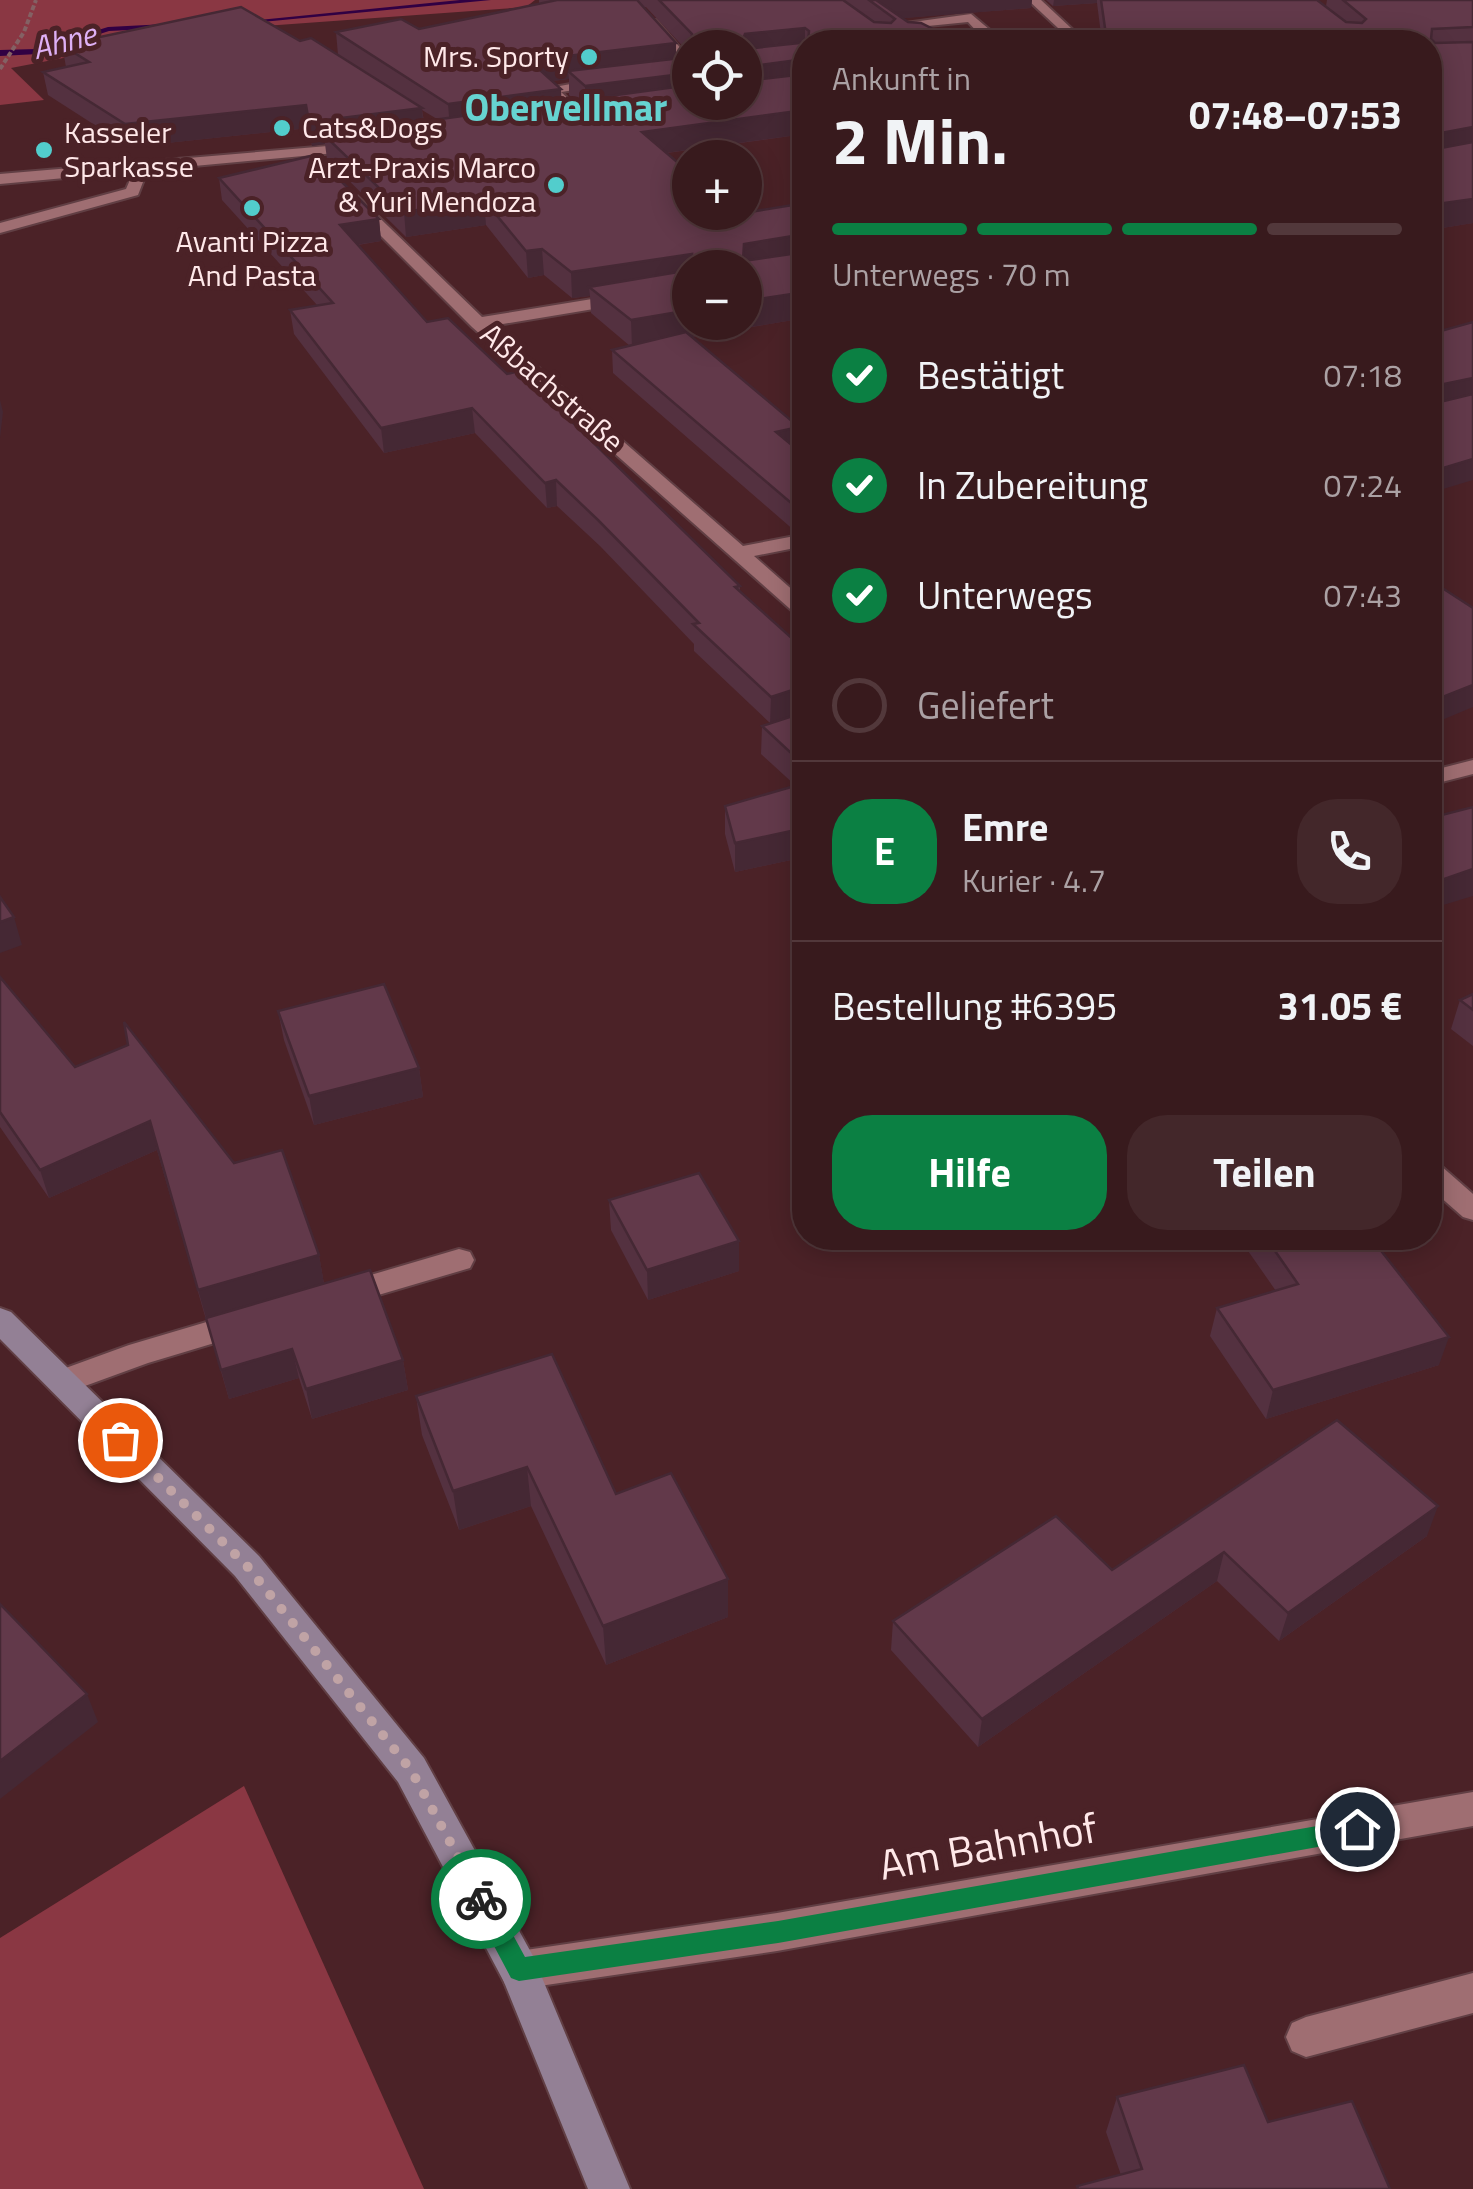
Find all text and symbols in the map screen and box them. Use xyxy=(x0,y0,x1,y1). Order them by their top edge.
water label: Ahne xyxy=(27,8,103,71)
map controls xyxy=(672,30,762,340)
button: locate xyxy=(672,30,762,120)
place label: Mrs. Sporty xyxy=(423,33,569,79)
marker: Mrs. Sporty xyxy=(578,46,600,68)
text: Ankunft in xyxy=(832,54,971,102)
district label: Obervellmar xyxy=(465,78,667,136)
text: 07:48–07:53 xyxy=(1189,86,1402,144)
text: 2 Min. xyxy=(832,90,1008,189)
place label: Cats&Dogs xyxy=(302,104,443,150)
place label: Kasseler Sparkasse xyxy=(64,109,194,189)
marker: Cats&Dogs xyxy=(271,117,293,139)
marker: Kasseler Sparkasse xyxy=(33,139,55,161)
button: + xyxy=(672,140,762,230)
place label: Arzt-Praxis Marco & Yuri Mendoza xyxy=(308,144,536,224)
marker: Arzt-Praxis Marco & Yuri Mendoza xyxy=(545,174,567,196)
marker: Avanti Pizza And Pasta xyxy=(241,197,263,219)
place label: Avanti Pizza And Pasta xyxy=(176,218,328,298)
button: − xyxy=(672,250,762,340)
text: Unterwegs · 70 m xyxy=(832,250,1071,298)
street label: Aßbachstraße xyxy=(471,312,635,463)
text: Bestätigt xyxy=(917,346,1064,404)
icon: check xyxy=(832,348,887,403)
text: 07:18 xyxy=(1323,351,1402,399)
text: In Zubereitung xyxy=(917,456,1148,514)
icon: check xyxy=(832,458,887,513)
text: 07:24 xyxy=(1323,461,1402,509)
text: Unterwegs xyxy=(917,566,1093,624)
icon: check xyxy=(832,568,887,623)
text: 07:43 xyxy=(1323,571,1402,619)
text: Geliefert xyxy=(917,676,1054,734)
text: Emre xyxy=(962,798,1048,856)
button: phone xyxy=(1297,799,1402,904)
text: E xyxy=(874,822,895,880)
text: Kurier · 4.7 xyxy=(962,856,1106,904)
text: Bestellung #6395 xyxy=(832,977,1117,1035)
text: 31.05 € xyxy=(1278,977,1402,1035)
button: Hilfe xyxy=(832,1115,1107,1230)
button: Teilen xyxy=(1127,1115,1402,1230)
pin xyxy=(78,1398,163,1483)
icon: bag xyxy=(93,1413,148,1468)
pin xyxy=(1315,1787,1400,1872)
street label: Am Bahnhof xyxy=(874,1794,1102,1896)
icon: home xyxy=(1330,1802,1385,1857)
courier xyxy=(431,1849,531,1949)
icon: bike xyxy=(454,1872,509,1927)

